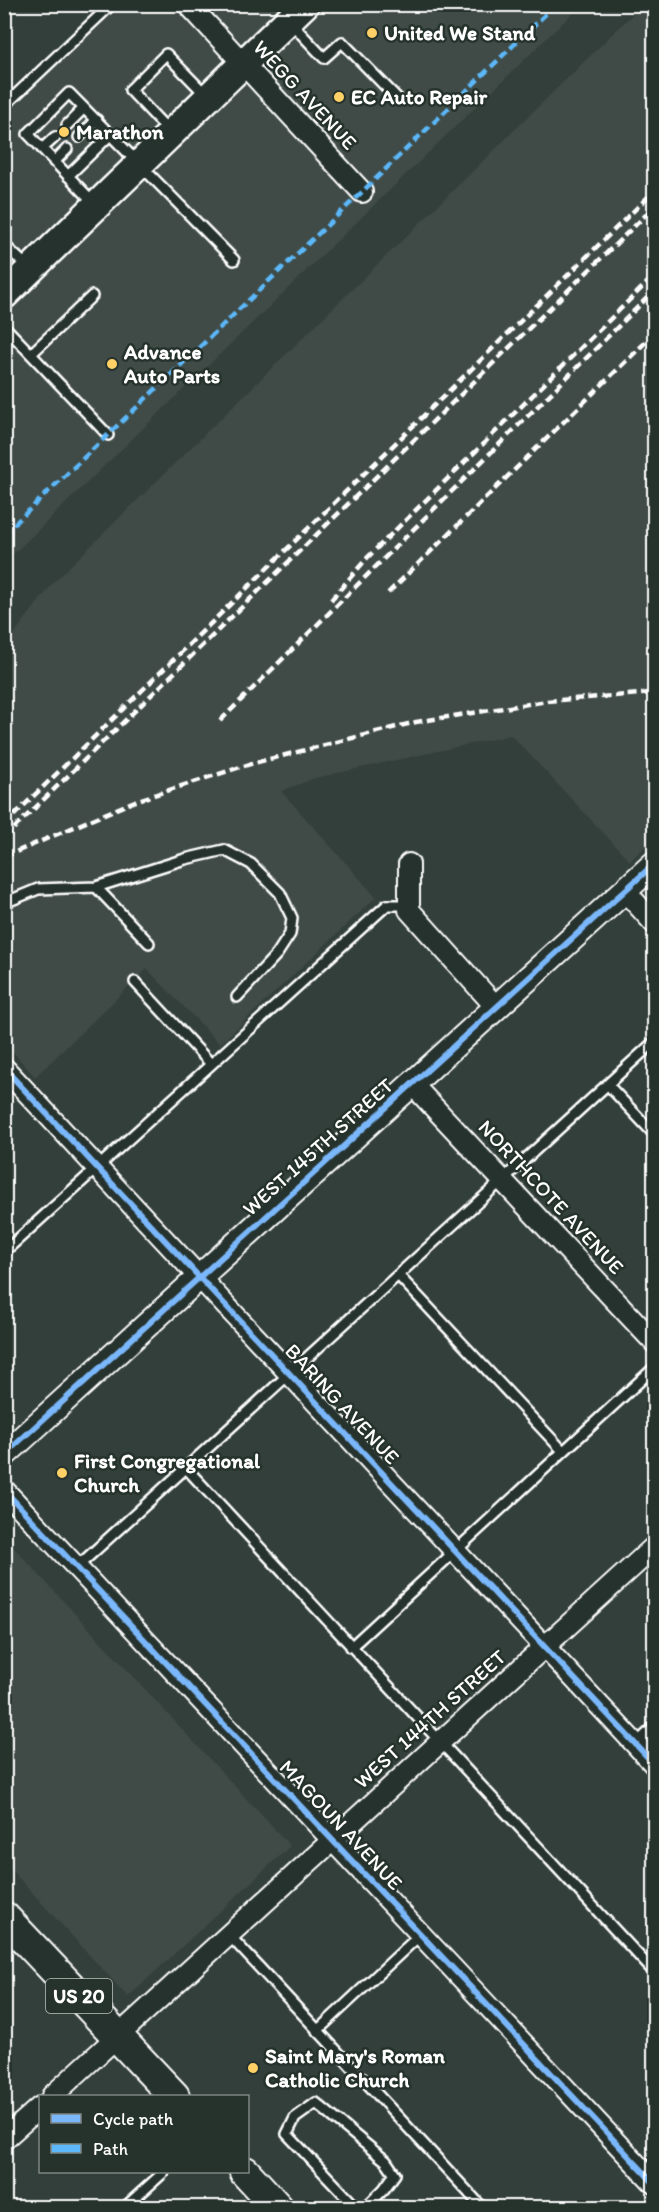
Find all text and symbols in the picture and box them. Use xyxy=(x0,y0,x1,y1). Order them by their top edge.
place label: United We Stand xyxy=(384,20,536,45)
marker: United We Stand xyxy=(365,26,379,40)
street label: WEGG AVENUE xyxy=(248,35,363,155)
place label: EC Auto Repair xyxy=(351,84,488,110)
marker: EC Auto Repair xyxy=(332,90,346,104)
place label: Marathon xyxy=(76,119,164,144)
marker: Marathon xyxy=(57,125,71,139)
place label: Advance Auto Parts xyxy=(123,339,220,388)
marker: Advance Auto Parts xyxy=(105,357,119,371)
street label: WEST 145TH STREET xyxy=(237,1072,398,1221)
street label: NORTHCOTE AVENUE xyxy=(473,1114,629,1279)
street label: BARING AVENUE xyxy=(280,1338,405,1469)
place label: First Congregational Church xyxy=(74,1448,261,1497)
marker: First Congregational Church xyxy=(55,1466,69,1480)
street label: WEST 144TH STREET xyxy=(349,1644,511,1793)
street label: MAGOUN AVENUE xyxy=(275,1754,408,1895)
road number: US 20 xyxy=(46,1979,112,2013)
place label: Saint Mary's Roman Catholic Church xyxy=(265,2043,445,2092)
marker: Saint Mary's Roman Catholic Church xyxy=(246,2061,260,2075)
legend xyxy=(39,2095,249,2173)
text: Cycle path xyxy=(93,2108,174,2130)
text: Path xyxy=(93,2138,128,2160)

